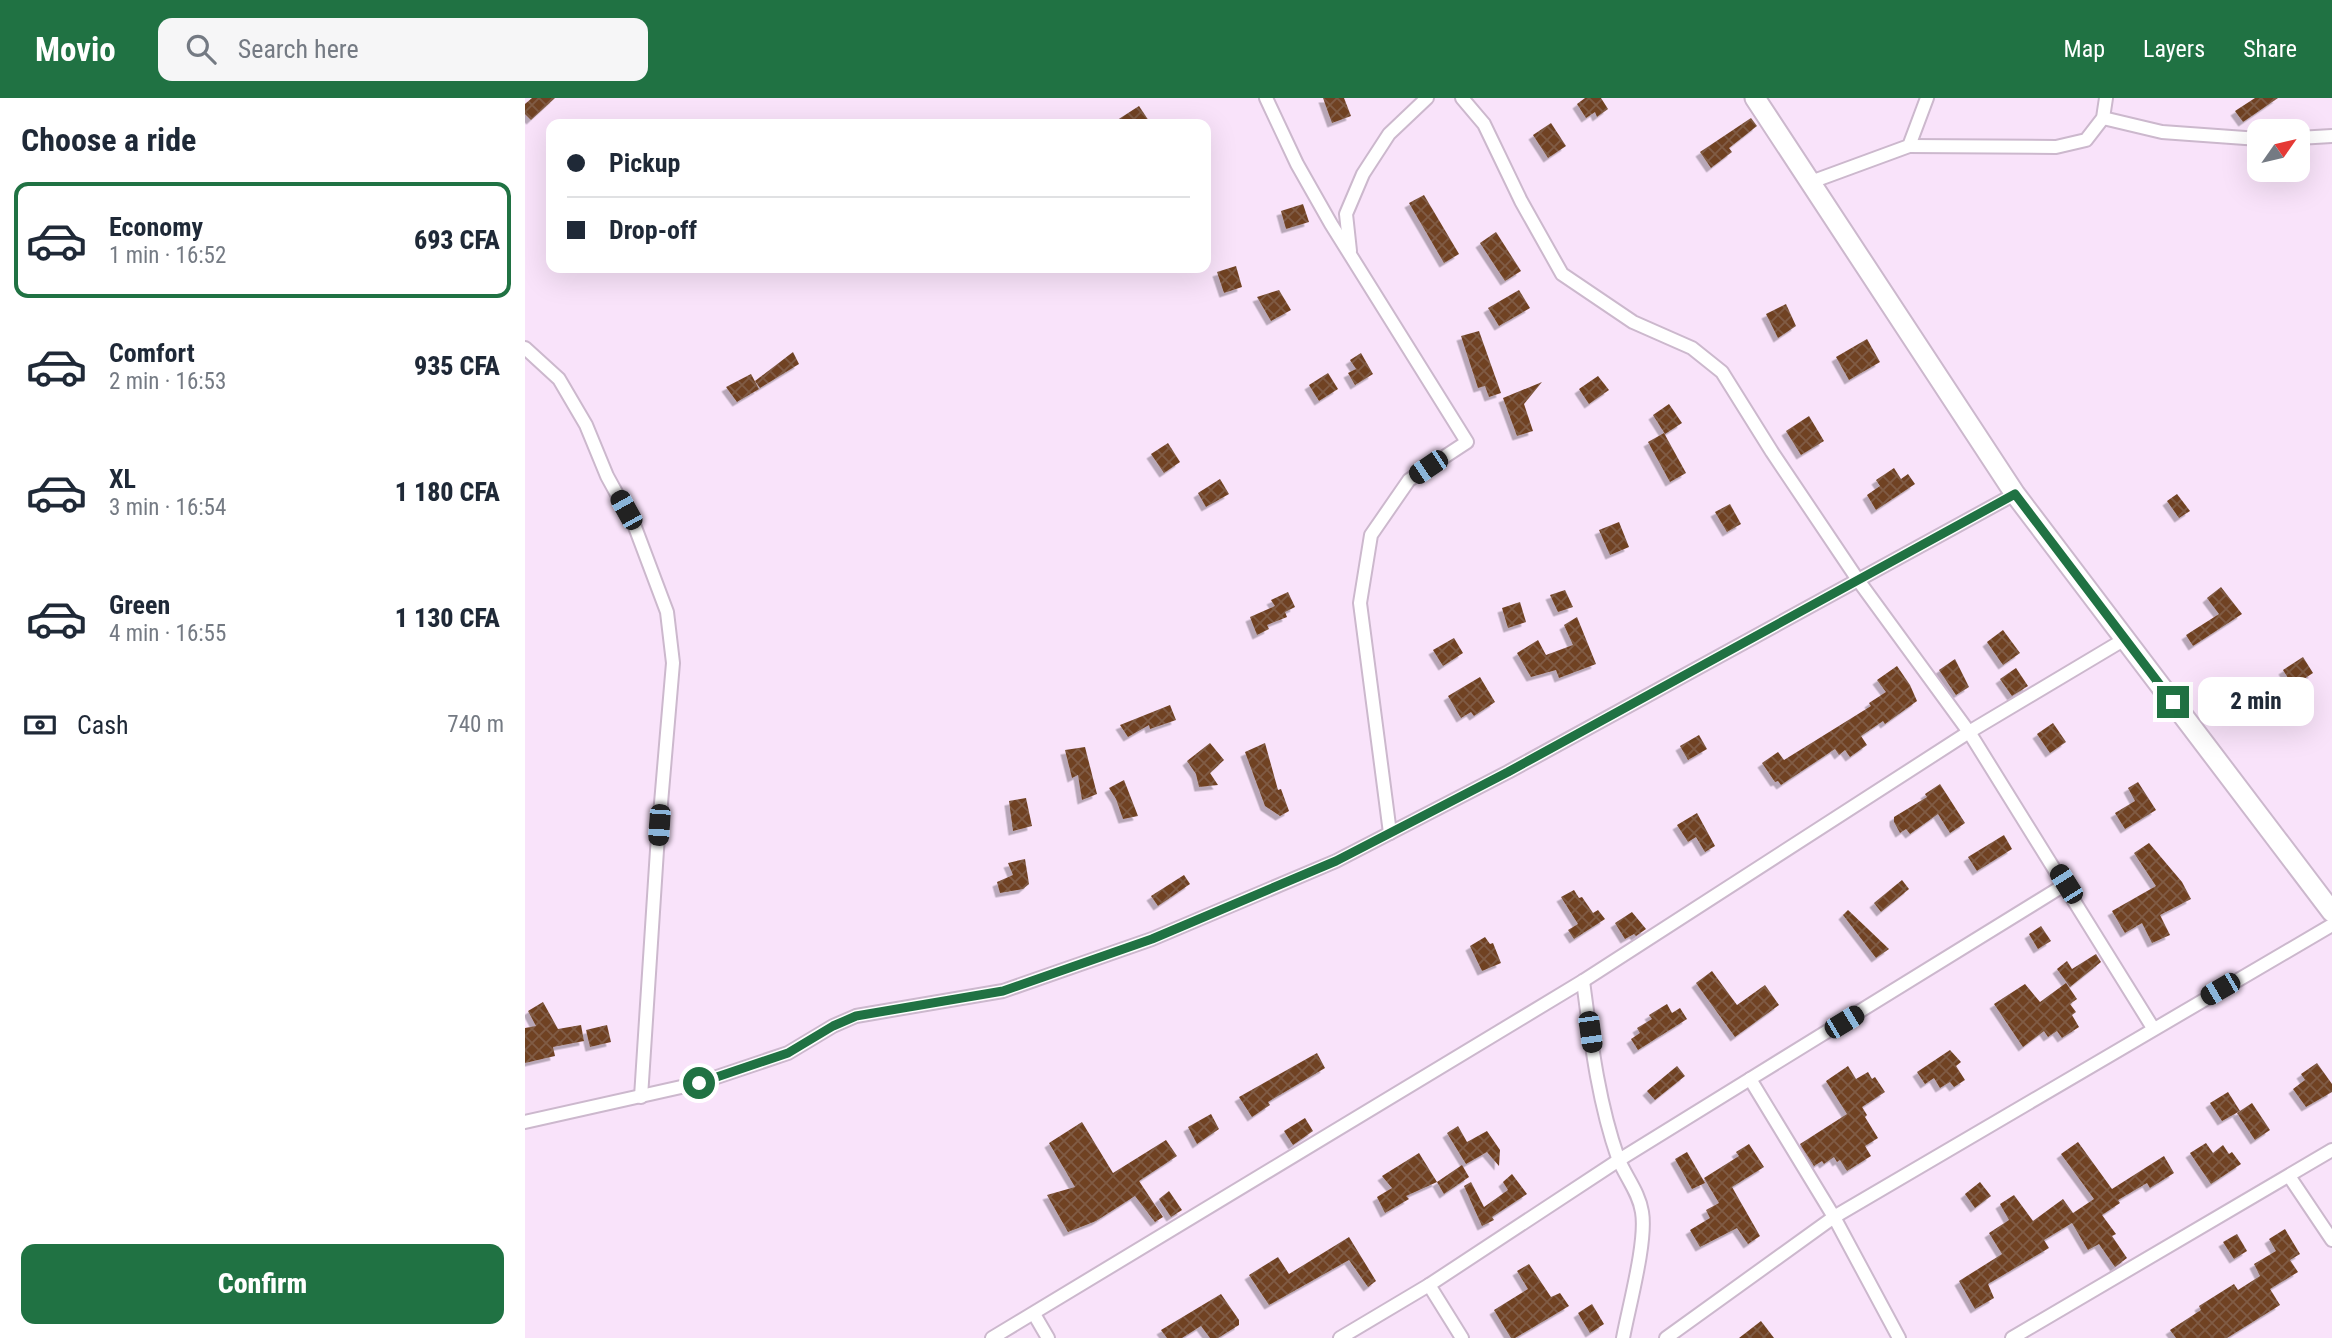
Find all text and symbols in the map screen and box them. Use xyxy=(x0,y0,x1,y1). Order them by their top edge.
search box xyxy=(158,18,648,81)
text: Movio xyxy=(35,30,116,69)
icon: search xyxy=(182,30,220,68)
text: Search here xyxy=(238,34,359,64)
text: Map xyxy=(2064,35,2105,63)
text: Layers xyxy=(2143,35,2205,63)
text: Share xyxy=(2243,35,2297,63)
north arrow xyxy=(2247,119,2310,182)
map controls xyxy=(2247,119,2310,182)
text: Choose a ride xyxy=(21,121,196,159)
text: Pickup xyxy=(609,148,680,178)
icon: car xyxy=(25,209,88,272)
text: Economy xyxy=(109,212,203,242)
text: Drop-off xyxy=(609,215,697,245)
text: 693 CFA xyxy=(414,225,500,255)
text: 1 min · 16:52 xyxy=(109,242,226,269)
icon: car xyxy=(25,335,88,398)
text: Comfort xyxy=(109,338,195,368)
text: 935 CFA xyxy=(414,351,500,381)
text: 2 min · 16:53 xyxy=(109,368,226,395)
car xyxy=(1405,447,1452,487)
icon: car xyxy=(25,461,88,524)
text: XL xyxy=(109,464,136,494)
text: 1 180 CFA xyxy=(395,477,500,507)
car xyxy=(607,487,646,533)
text: 3 min · 16:54 xyxy=(109,494,226,521)
icon: car xyxy=(25,587,88,650)
text: Green xyxy=(109,590,170,620)
text: 1 130 CFA xyxy=(395,603,500,633)
text: 4 min · 16:55 xyxy=(109,620,226,647)
callout: 2 min xyxy=(2197,678,2313,726)
route end xyxy=(2157,686,2189,718)
text: 2 min xyxy=(2230,688,2282,715)
icon: cash xyxy=(21,706,59,744)
text: Cash xyxy=(77,710,129,740)
text: 740 m xyxy=(447,711,504,738)
car xyxy=(648,803,671,847)
car xyxy=(2046,861,2087,907)
car xyxy=(2197,969,2244,1009)
car xyxy=(1821,1002,1868,1042)
car xyxy=(1577,1010,1604,1054)
route start xyxy=(683,1067,715,1099)
button: Confirm xyxy=(21,1244,504,1324)

